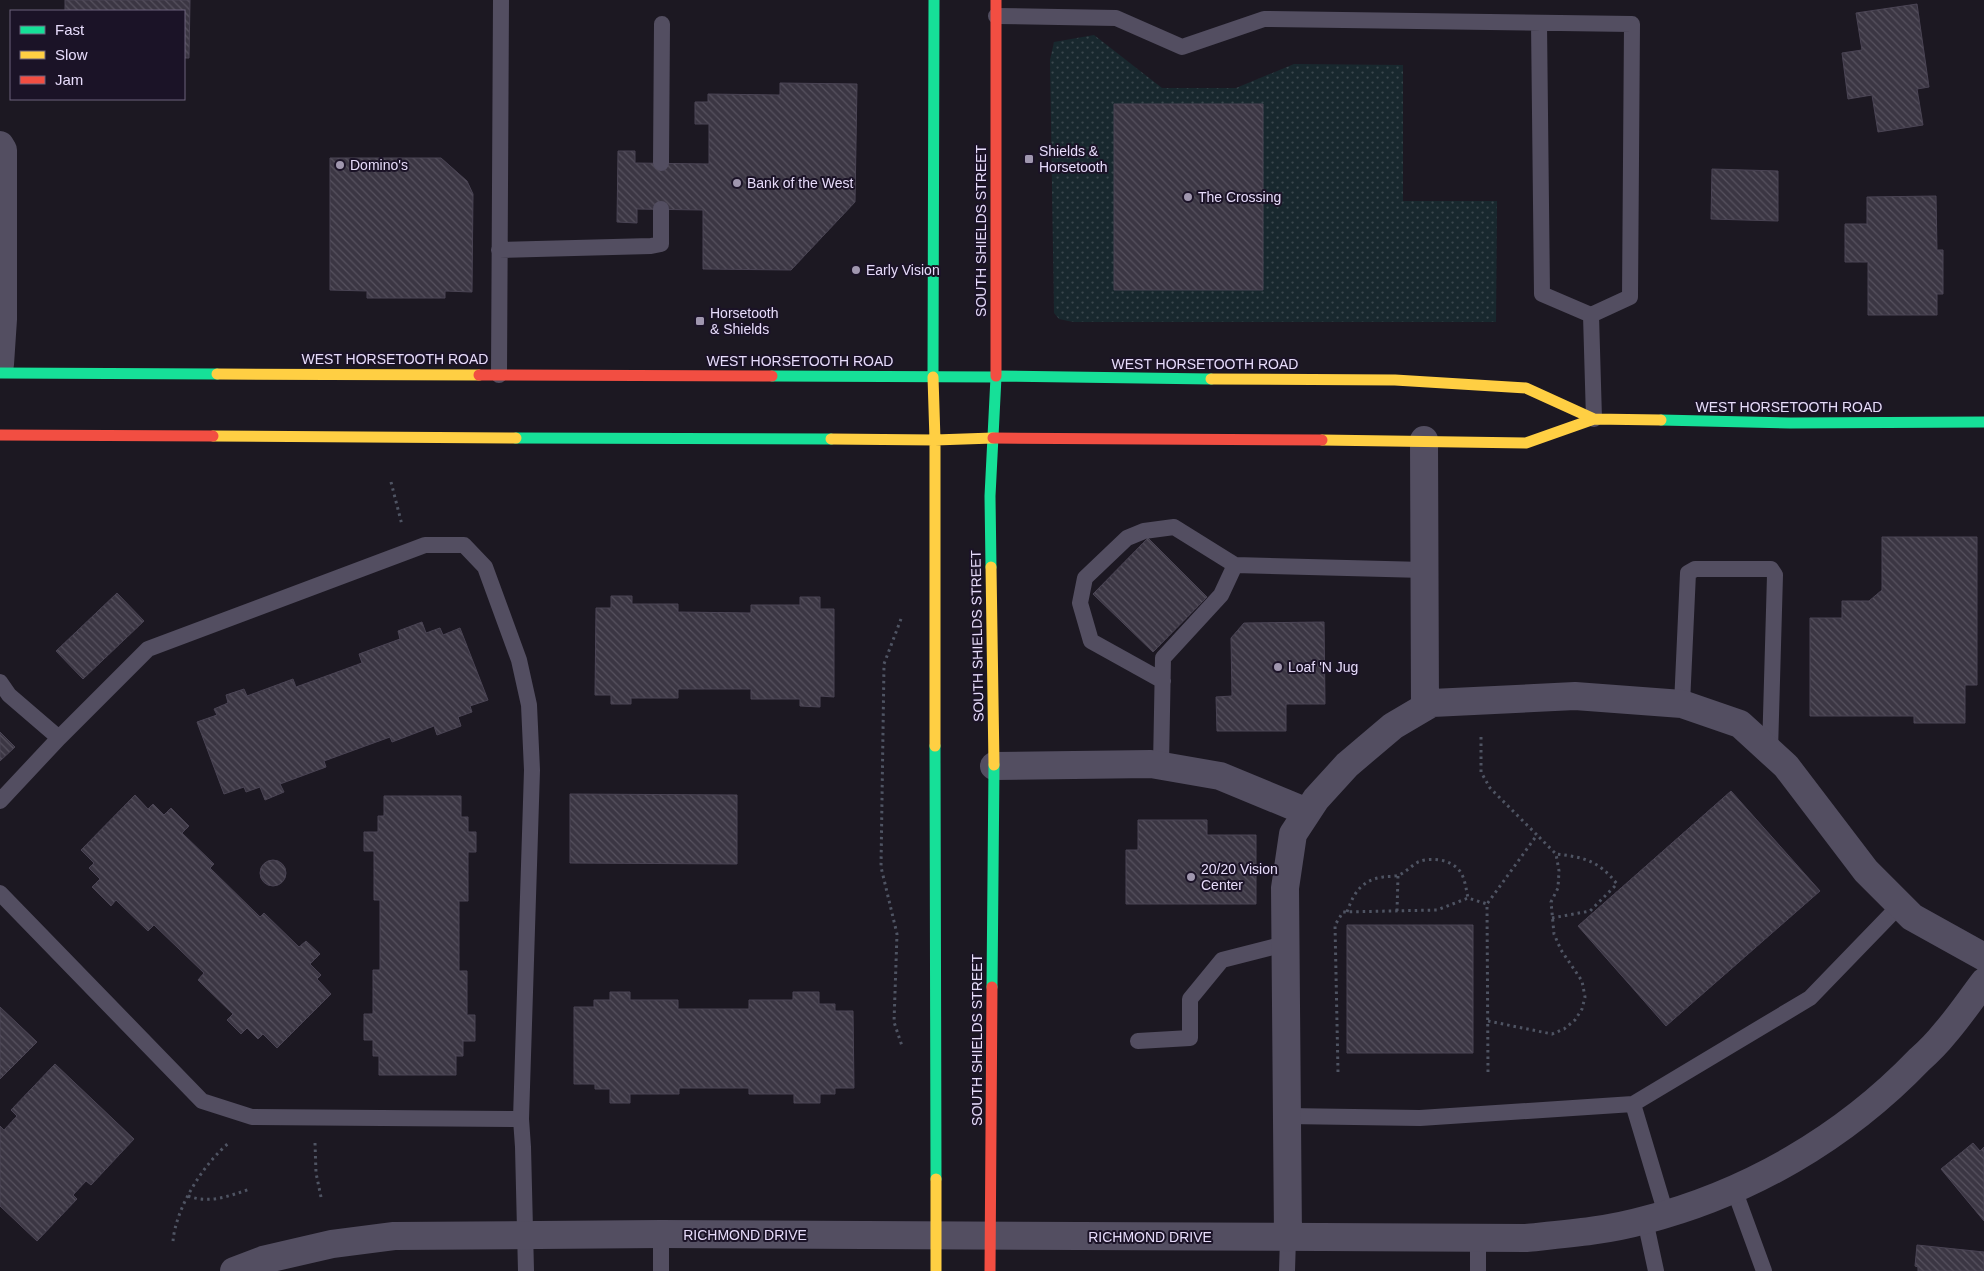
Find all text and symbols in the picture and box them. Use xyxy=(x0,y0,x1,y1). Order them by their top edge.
legend xyxy=(10,10,185,100)
text: Fast xyxy=(55,21,85,38)
text: Slow xyxy=(55,46,88,63)
text: Jam xyxy=(55,71,83,88)
place label: Shields & Horsetooth xyxy=(1039,143,1107,175)
street label: SOUTH SHIELDS STREET xyxy=(973,145,989,317)
marker: Shields & Horsetooth xyxy=(1023,153,1035,165)
place label: Domino's xyxy=(350,157,408,173)
marker: Domino's xyxy=(334,159,346,171)
place label: Bank of the West xyxy=(747,175,853,191)
marker: Bank of the West xyxy=(731,177,743,189)
place label: The Crossing xyxy=(1198,189,1281,205)
marker: The Crossing xyxy=(1182,191,1194,203)
place label: Early Vision xyxy=(866,262,940,278)
marker: Early Vision xyxy=(850,264,862,276)
place label: Horsetooth & Shields xyxy=(710,305,778,337)
marker: Horsetooth & Shields xyxy=(694,315,706,327)
street label: WEST HORSETOOTH ROAD xyxy=(302,351,488,367)
street label: WEST HORSETOOTH ROAD xyxy=(707,353,893,369)
street label: WEST HORSETOOTH ROAD xyxy=(1112,356,1298,372)
street label: WEST HORSETOOTH ROAD xyxy=(1696,399,1882,415)
street label: SOUTH SHIELDS STREET xyxy=(967,549,986,722)
place label: Loaf 'N Jug xyxy=(1288,659,1358,675)
marker: Loaf 'N Jug xyxy=(1272,661,1284,673)
place label: 20/20 Vision Center xyxy=(1201,861,1278,893)
marker: 20/20 Vision Center xyxy=(1185,871,1197,883)
street label: SOUTH SHIELDS STREET xyxy=(969,954,985,1126)
street label: RICHMOND DRIVE xyxy=(683,1227,807,1243)
street label: RICHMOND DRIVE xyxy=(1088,1229,1212,1245)

